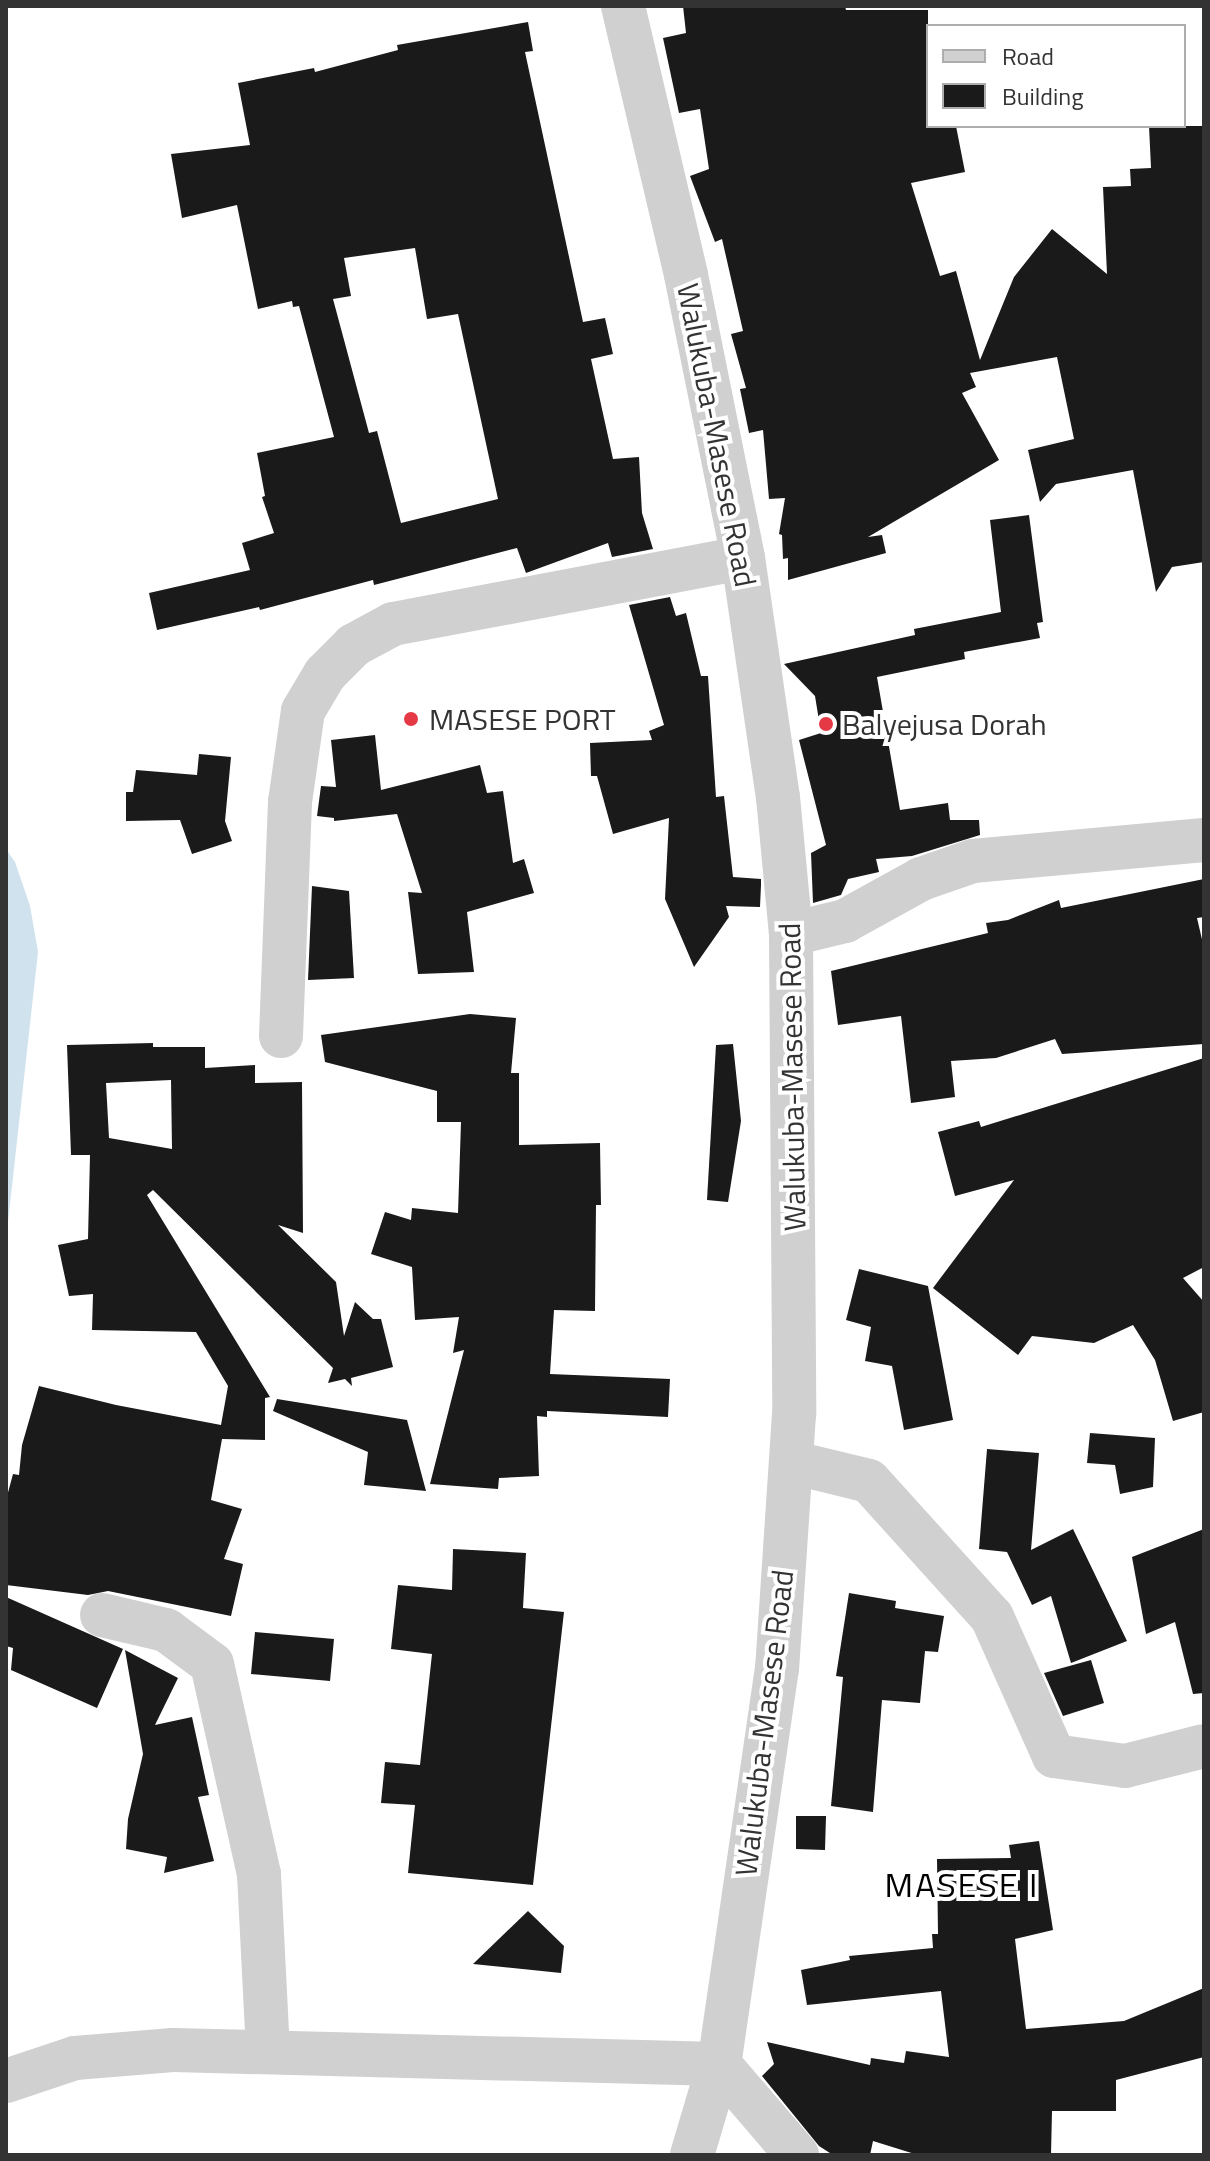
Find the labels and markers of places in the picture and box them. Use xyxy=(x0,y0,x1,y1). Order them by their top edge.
place label: MASESE PORT xyxy=(429,701,616,737)
place label: Balyejusa Dorah xyxy=(842,706,1047,742)
marker: MASESE PORT xyxy=(400,708,422,730)
marker: Balyejusa Dorah xyxy=(817,715,835,733)

